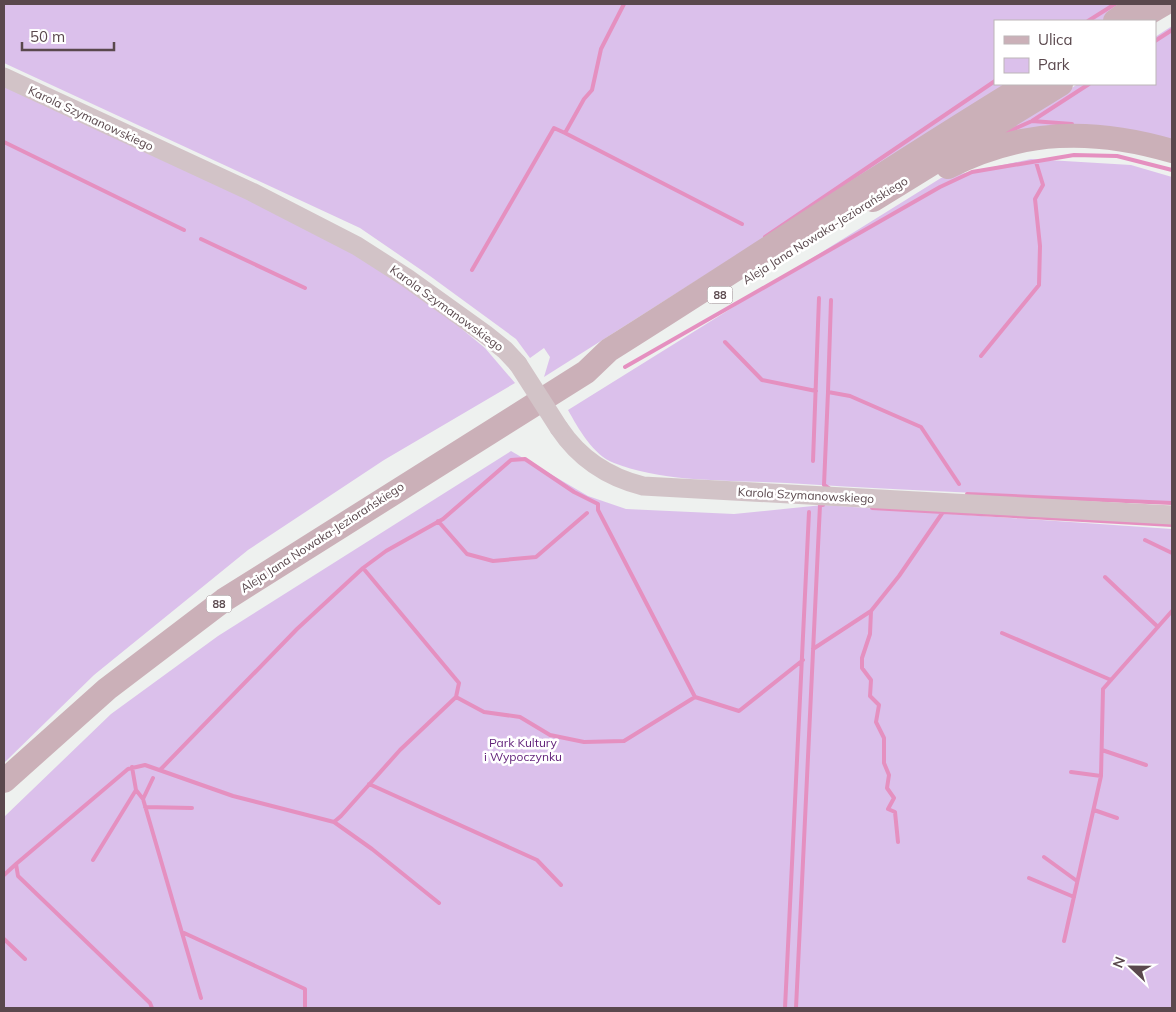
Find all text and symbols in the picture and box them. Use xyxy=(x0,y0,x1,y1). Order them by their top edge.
scale bar xyxy=(22,20,115,52)
legend xyxy=(994,20,1156,85)
text: 50 m xyxy=(30,27,65,46)
text: Ulica xyxy=(1038,30,1072,49)
text: Park xyxy=(1038,55,1070,74)
street label: Karola Szymanowskiego xyxy=(26,82,156,154)
street label: Aleja Jana Nowaka-Jeziorańskiego xyxy=(740,173,910,287)
street label: Karola Szymanowskiego xyxy=(387,262,507,354)
road number: 88 xyxy=(708,286,732,304)
street label: Aleja Jana Nowaka-Jeziorańskiego xyxy=(237,478,407,596)
street label: Karola Szymanowskiego xyxy=(737,484,875,506)
road number: 88 xyxy=(206,596,232,612)
park label: Park Kultury i Wypoczynku xyxy=(484,735,562,764)
north arrow xyxy=(1106,942,1156,992)
text: N xyxy=(1109,954,1129,970)

